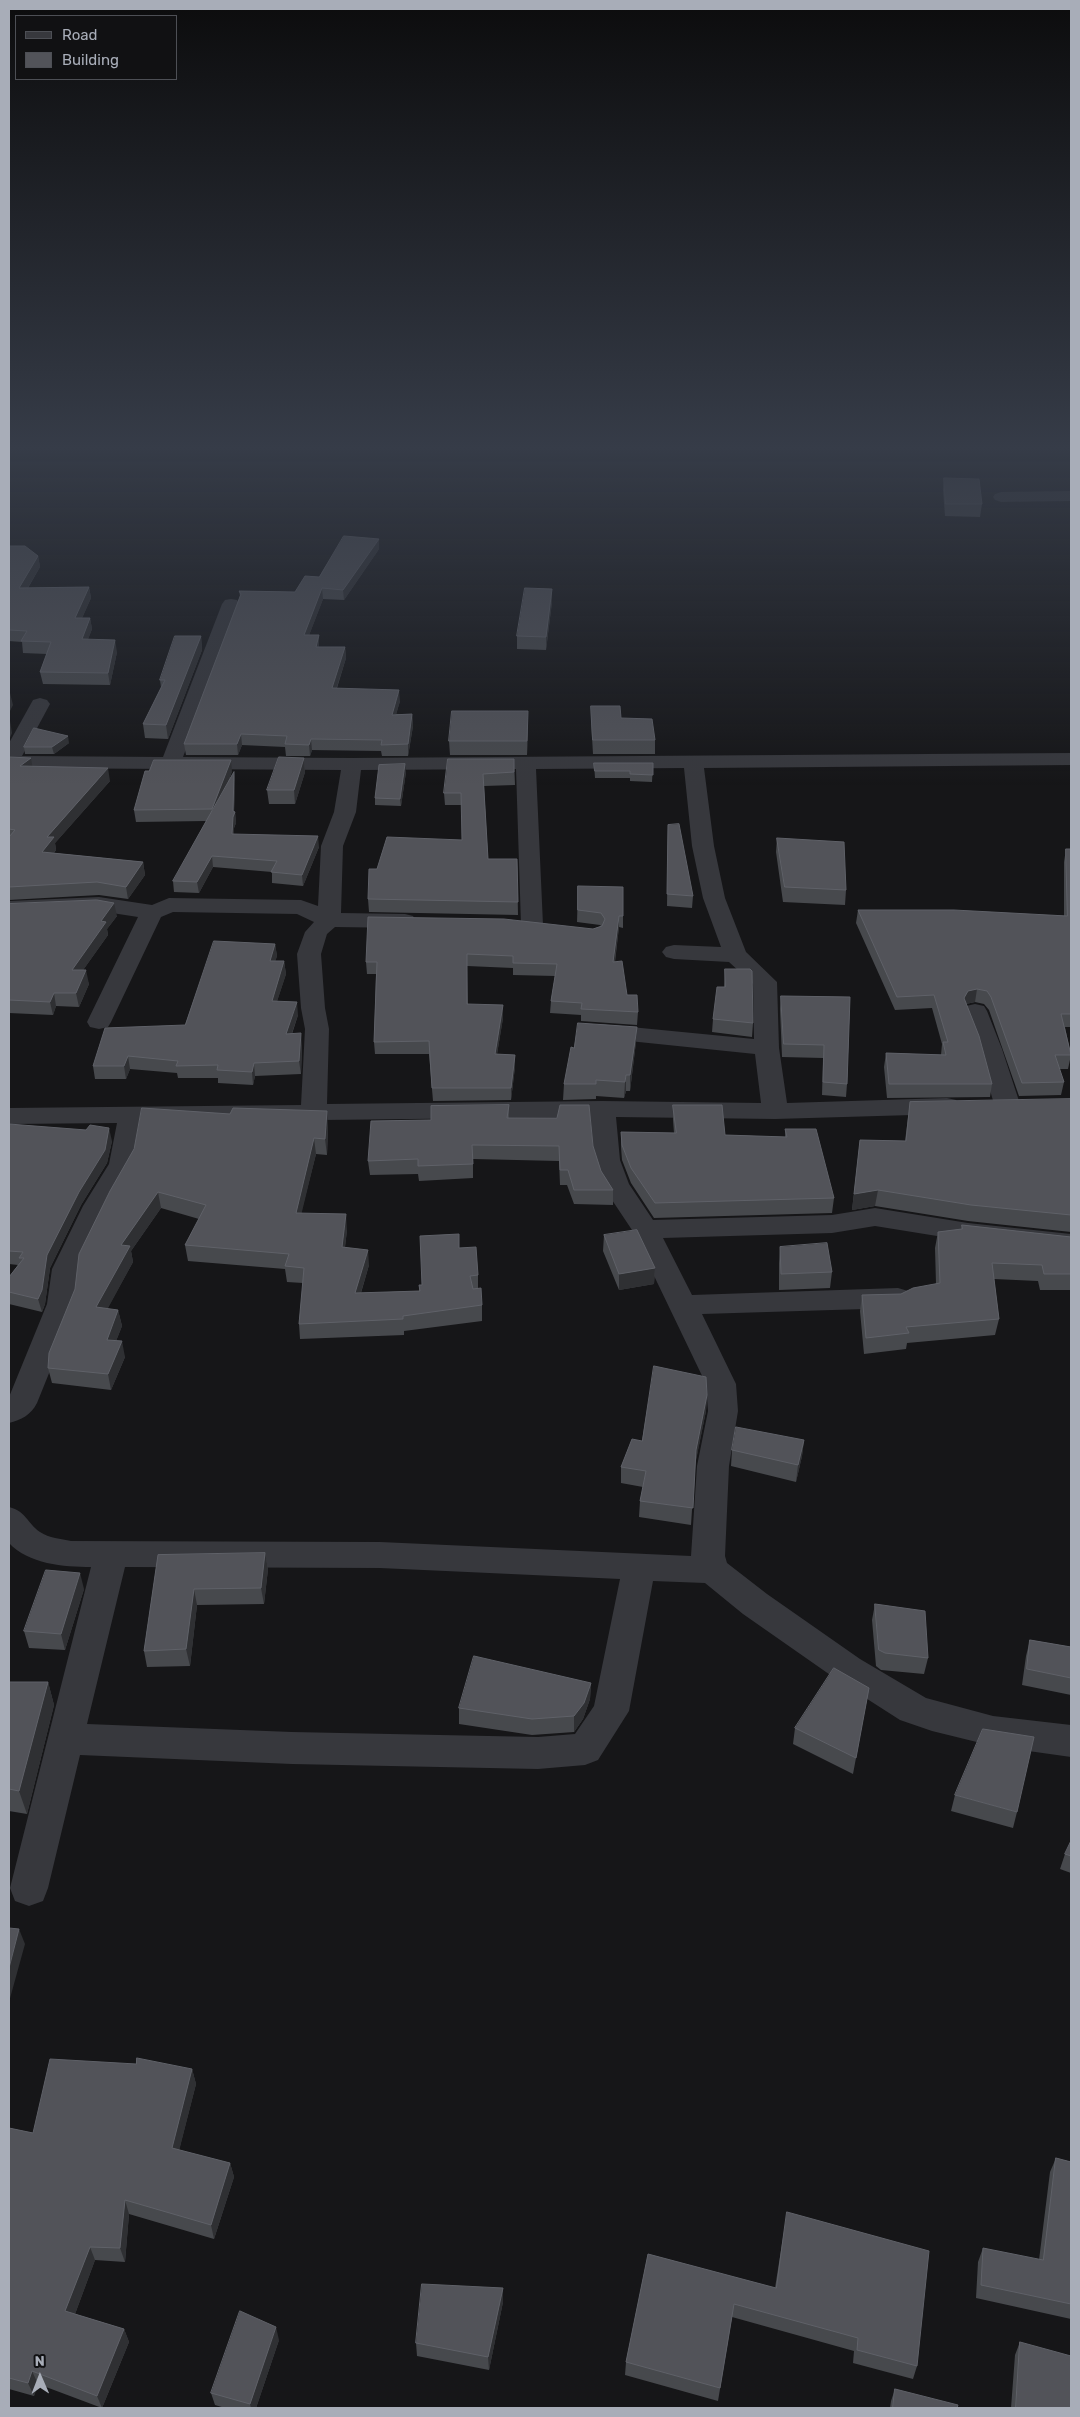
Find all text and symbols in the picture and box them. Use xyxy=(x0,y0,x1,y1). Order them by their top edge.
legend xyxy=(15,15,178,80)
text: Road xyxy=(62,26,98,44)
text: Building xyxy=(62,51,119,69)
north arrow xyxy=(15,2352,65,2402)
text: N xyxy=(35,2353,45,2370)

